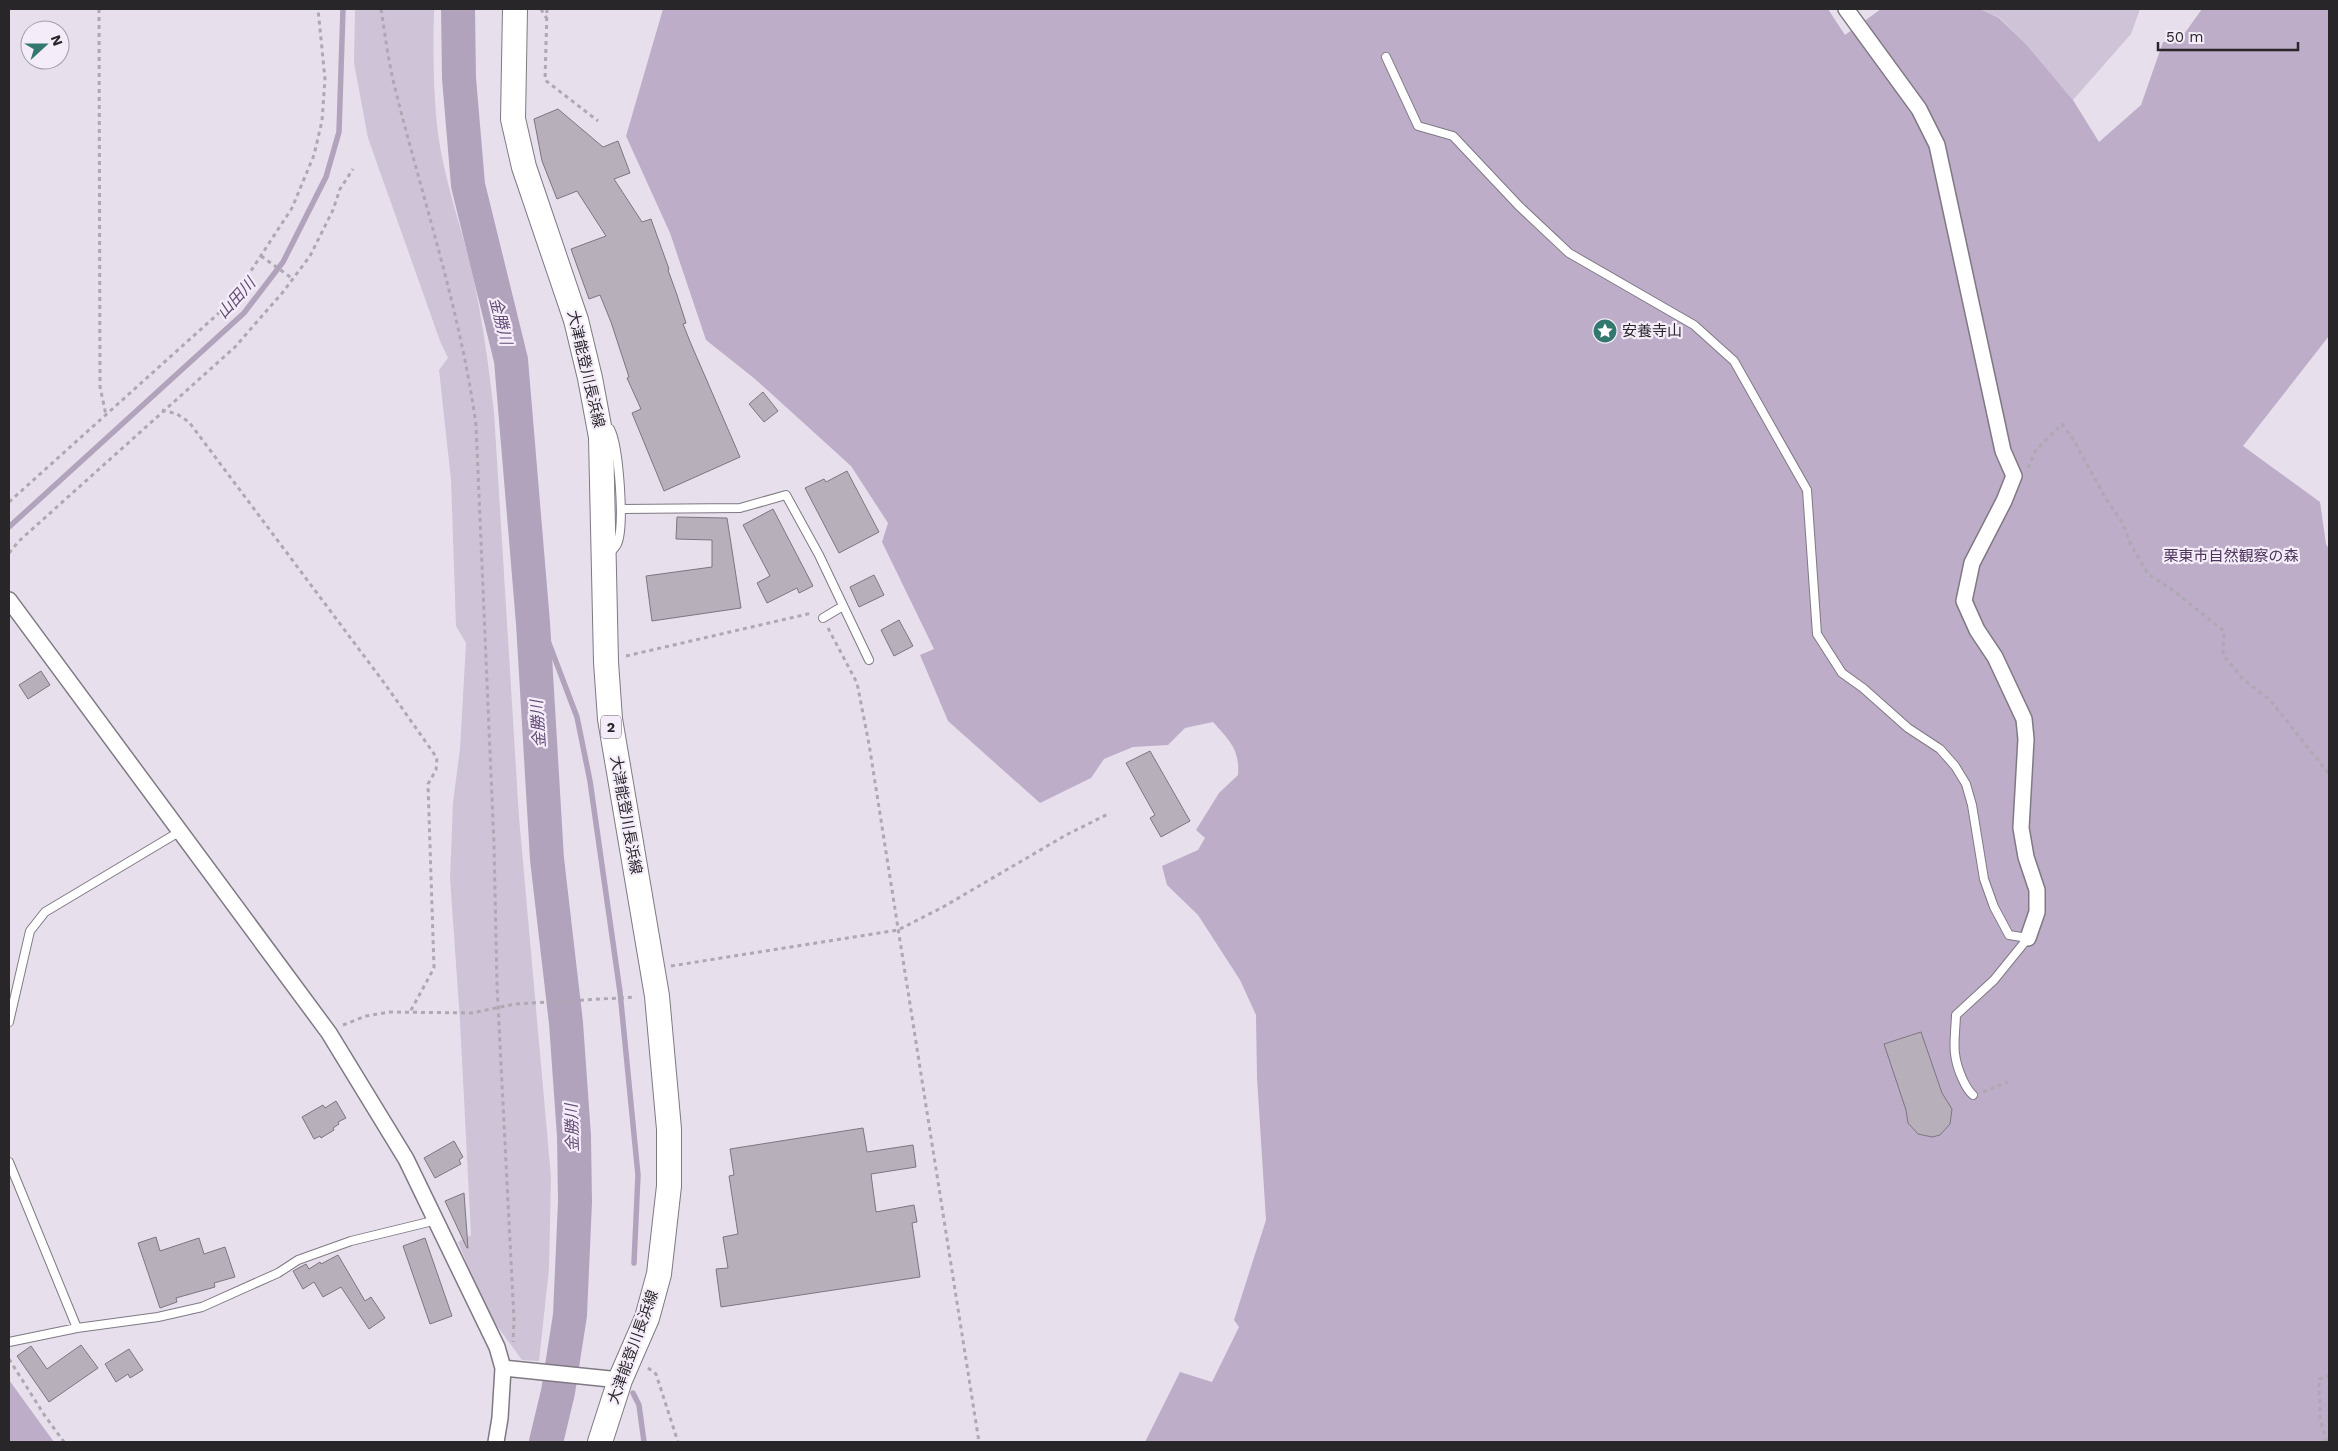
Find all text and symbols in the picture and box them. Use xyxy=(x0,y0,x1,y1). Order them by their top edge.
north arrow xyxy=(20,20,70,70)
scale bar xyxy=(2158,20,2298,52)
text: 50 m xyxy=(2166,28,2203,46)
text: N xyxy=(48,33,66,48)
water label: 山田川 xyxy=(213,272,260,322)
water label: 金勝川 xyxy=(486,295,517,349)
street label: 大津能登川長浜線 xyxy=(564,309,608,429)
place icon: 安養寺山 xyxy=(1592,318,1618,344)
place label: 安養寺山 xyxy=(1622,322,1682,340)
park label: 栗東市自然観察の森 xyxy=(2163,547,2299,565)
water label: 金勝川 xyxy=(527,697,549,749)
road number: 2 xyxy=(601,716,621,739)
street label: 大津能登川長浜線 xyxy=(607,754,645,876)
water label: 金勝川 xyxy=(562,1102,582,1152)
street label: 大津能登川長浜線 xyxy=(604,1288,662,1406)

